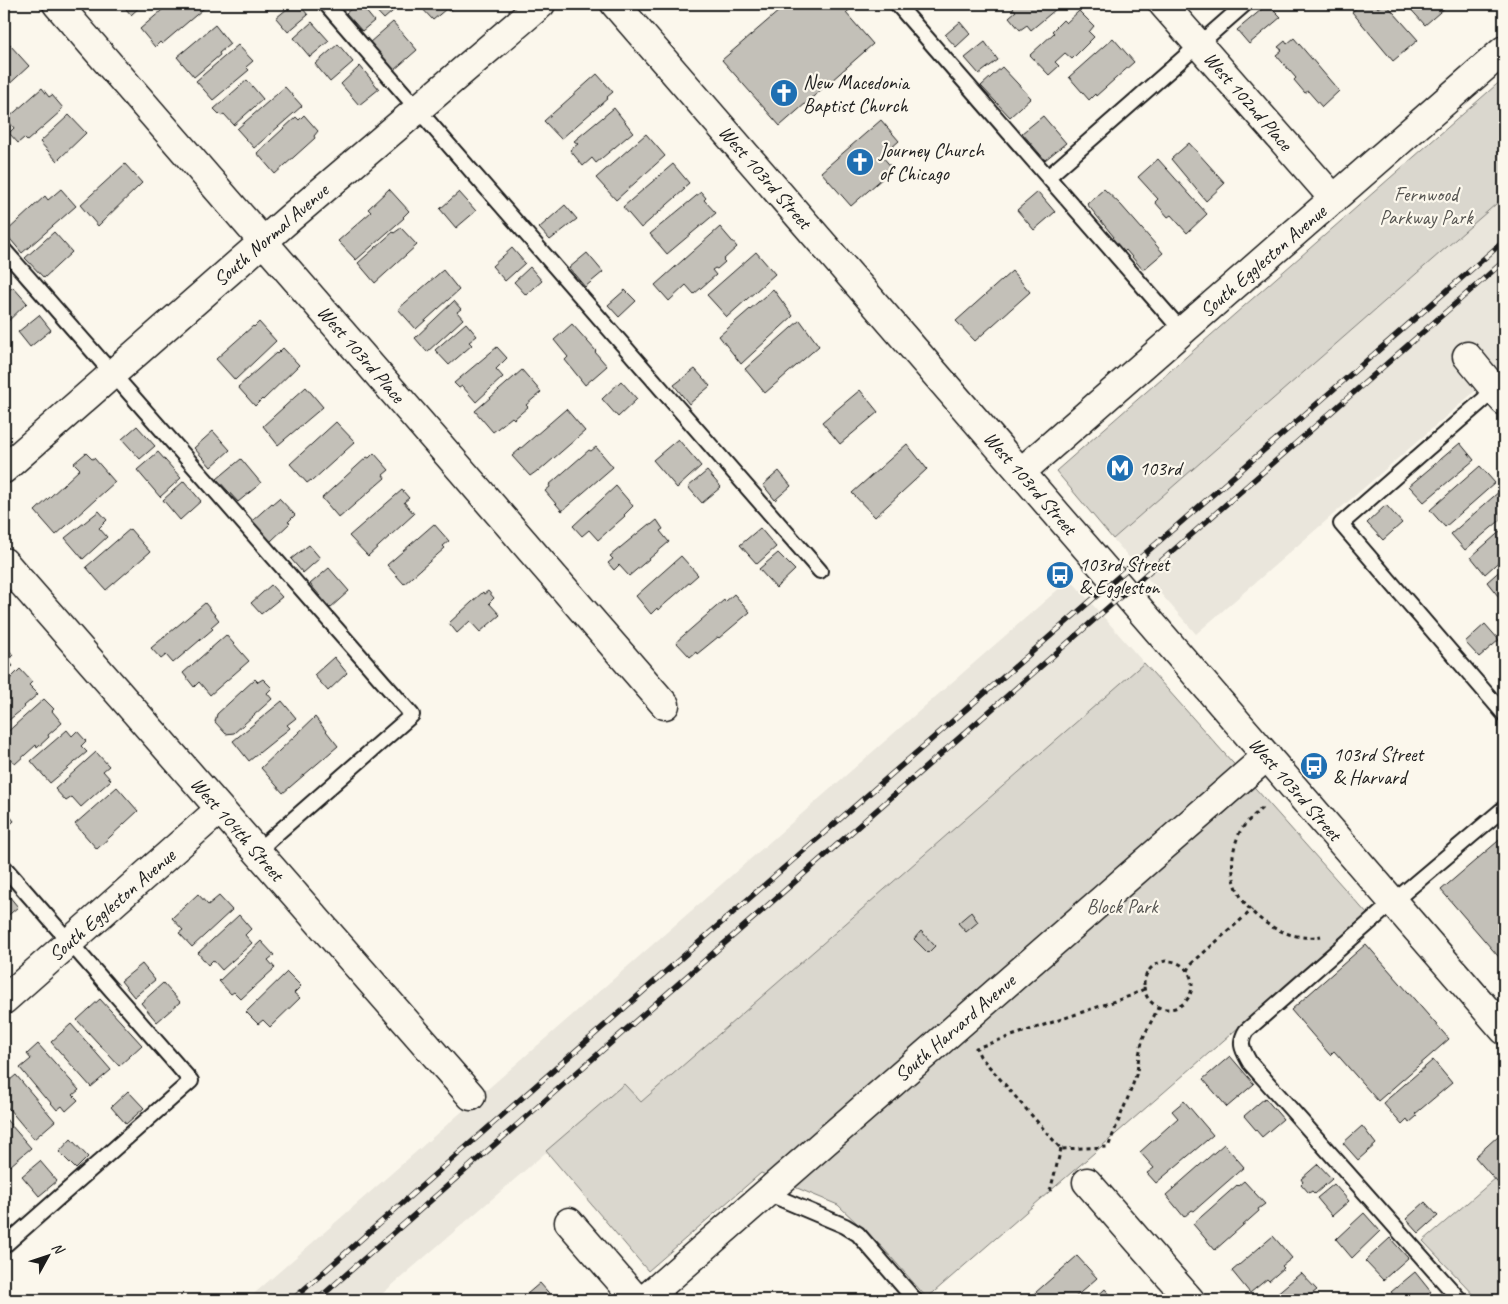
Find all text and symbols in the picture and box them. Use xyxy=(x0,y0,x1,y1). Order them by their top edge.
street label: West 102nd Place xyxy=(1198,46,1299,157)
place label: New Macedonia Baptist Church xyxy=(803,70,910,118)
church icon: New Macedonia Baptist Church xyxy=(769,78,799,108)
street label: West 103rd Street xyxy=(713,120,818,236)
place label: Journey Church of Chicago xyxy=(878,138,986,186)
church icon: Journey Church of Chicago xyxy=(845,147,875,177)
street label: South Normal Avenue xyxy=(208,177,335,292)
park label: Fernwood Parkway Park xyxy=(1380,182,1474,230)
street label: South Eggleston Avenue xyxy=(1195,198,1332,323)
street label: West 103rd Place xyxy=(312,300,411,409)
street label: West 103rd Street xyxy=(978,426,1083,542)
metro station icon: 103rd xyxy=(1105,453,1135,483)
place label: 103rd xyxy=(1139,456,1184,481)
place label: 103rd Street & Eggleston xyxy=(1079,552,1171,600)
bus stop icon: 103rd Street & Eggleston xyxy=(1045,560,1075,590)
street label: West 103rd Street xyxy=(1243,732,1348,848)
place label: 103rd Street & Harvard xyxy=(1333,742,1425,790)
bus stop icon: 103rd Street & Harvard xyxy=(1299,751,1329,781)
street label: West 104th Street xyxy=(185,772,291,888)
street label: South Eggleston Avenue xyxy=(44,842,181,967)
park label: Block Park xyxy=(1087,894,1159,919)
street label: South Harvard Avenue xyxy=(889,968,1022,1087)
north arrow xyxy=(22,1232,72,1282)
text: N xyxy=(48,1239,68,1259)

